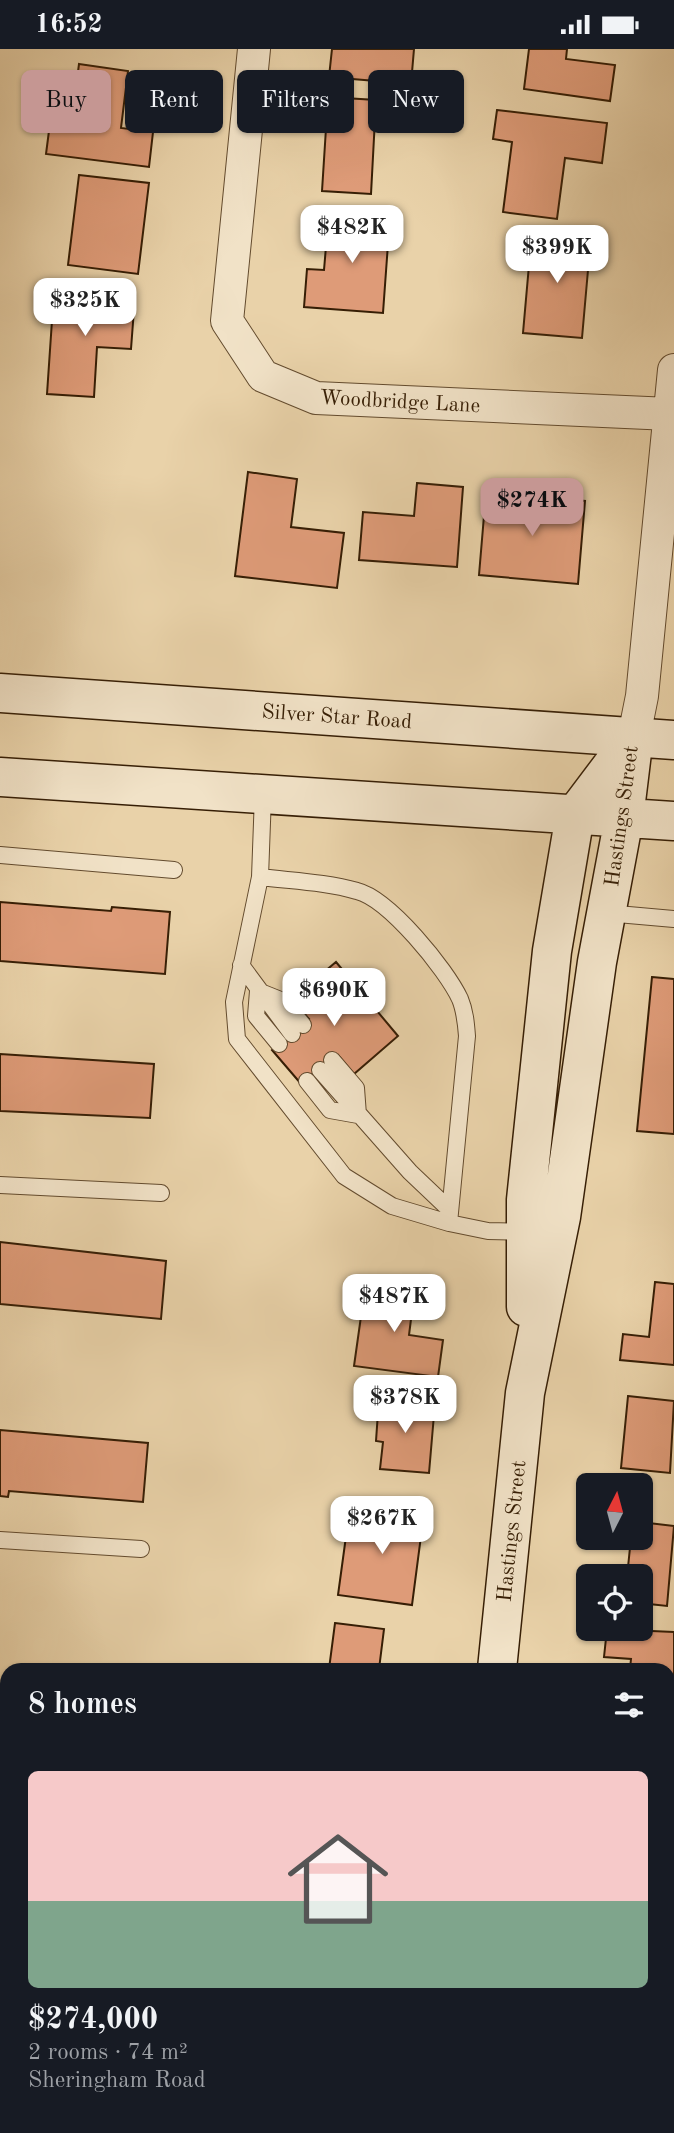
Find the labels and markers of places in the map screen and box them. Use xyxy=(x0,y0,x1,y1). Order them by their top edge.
pin: $482K xyxy=(303,205,401,265)
pin: $399K xyxy=(508,225,606,285)
pin: $325K xyxy=(36,279,134,338)
pin: $274K xyxy=(483,479,581,538)
pin: $690K xyxy=(285,969,383,1028)
pin: $487K xyxy=(345,1275,443,1334)
pin: $378K xyxy=(356,1375,454,1435)
pin: $267K xyxy=(333,1497,431,1556)

